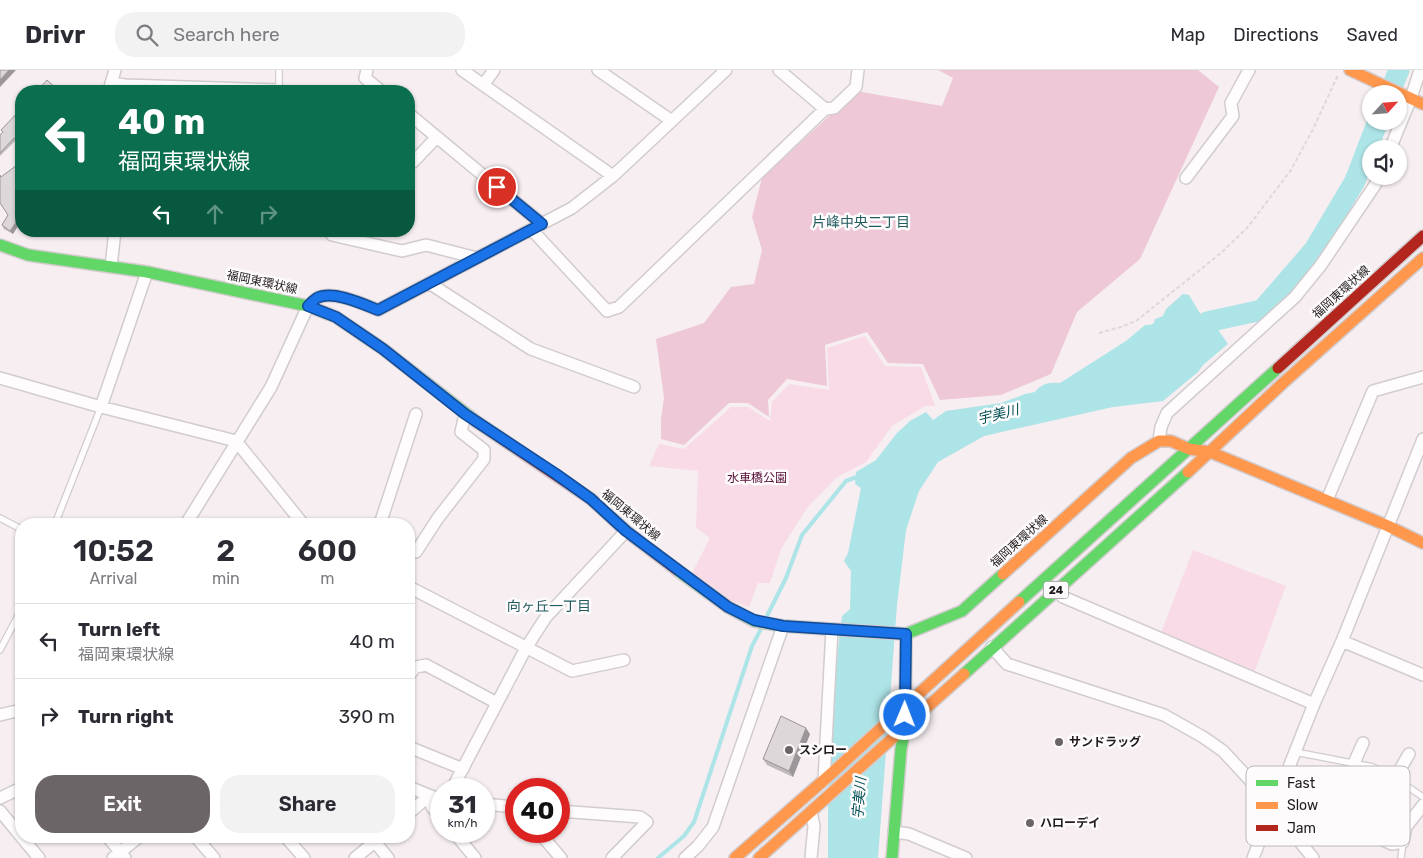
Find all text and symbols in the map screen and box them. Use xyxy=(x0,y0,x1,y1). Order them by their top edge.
search box xyxy=(115,12,465,57)
text: Drivr xyxy=(25,21,85,49)
icon: search xyxy=(133,21,161,49)
text: Search here xyxy=(173,23,280,46)
text: Map xyxy=(1170,24,1205,46)
text: Directions xyxy=(1233,24,1319,46)
text: Saved xyxy=(1347,24,1398,46)
north arrow xyxy=(1362,85,1408,130)
map controls xyxy=(1362,85,1407,185)
text: 40 m xyxy=(118,101,205,143)
icon: left xyxy=(35,105,100,170)
button: sound xyxy=(1362,140,1407,185)
text: 福岡東環状線 xyxy=(118,148,250,175)
pin xyxy=(476,166,518,208)
icon: arrive xyxy=(483,173,511,201)
icon: left xyxy=(148,200,176,228)
icon: ahead xyxy=(201,200,229,228)
icon: right xyxy=(254,200,282,228)
district label: 片峰中央二丁目 xyxy=(812,214,910,231)
street label: 福岡東環状線 xyxy=(1310,263,1372,321)
street label: 福岡東環状線 xyxy=(225,268,299,296)
water label: 宇美川 xyxy=(976,401,1022,428)
park label: 水車橋公園 xyxy=(727,471,787,485)
street label: 福岡東環状線 xyxy=(599,486,663,544)
street label: 福岡東環状線 xyxy=(988,512,1050,570)
text: 10:52 xyxy=(73,533,154,569)
text: 2 xyxy=(216,533,235,569)
text: 600 xyxy=(298,533,357,569)
text: Arrival xyxy=(89,569,137,588)
text: min xyxy=(212,569,240,588)
text: m xyxy=(320,569,334,588)
road number: 24 xyxy=(1044,582,1068,598)
district label: 向ヶ丘一丁目 xyxy=(507,598,591,615)
text: Turn left xyxy=(78,618,160,641)
icon: left xyxy=(35,627,63,655)
text: 40 m xyxy=(350,630,395,653)
text: 福岡東環状線 xyxy=(78,645,174,664)
position arrow xyxy=(878,688,930,740)
icon: right xyxy=(35,702,63,730)
text: Turn right xyxy=(78,705,173,728)
text: 390 m xyxy=(339,705,395,728)
place label: サンドラッグ xyxy=(1069,735,1141,749)
marker: サンドラッグ xyxy=(1053,736,1065,748)
place label: スシロー xyxy=(799,743,847,757)
marker: スシロー xyxy=(783,744,795,756)
legend xyxy=(1246,766,1410,846)
water label: 宇美川 xyxy=(849,774,870,820)
button: Exit xyxy=(35,775,210,833)
button: Share xyxy=(220,775,395,833)
text: Fast xyxy=(1287,775,1316,792)
speed limit sign: 40 xyxy=(505,778,570,843)
text: 31 xyxy=(448,790,477,819)
text: Slow xyxy=(1287,797,1318,814)
text: km/h xyxy=(448,816,477,830)
place label: ハローデイ xyxy=(1040,816,1100,830)
marker: ハローデイ xyxy=(1024,817,1036,829)
text: Jam xyxy=(1287,820,1316,837)

